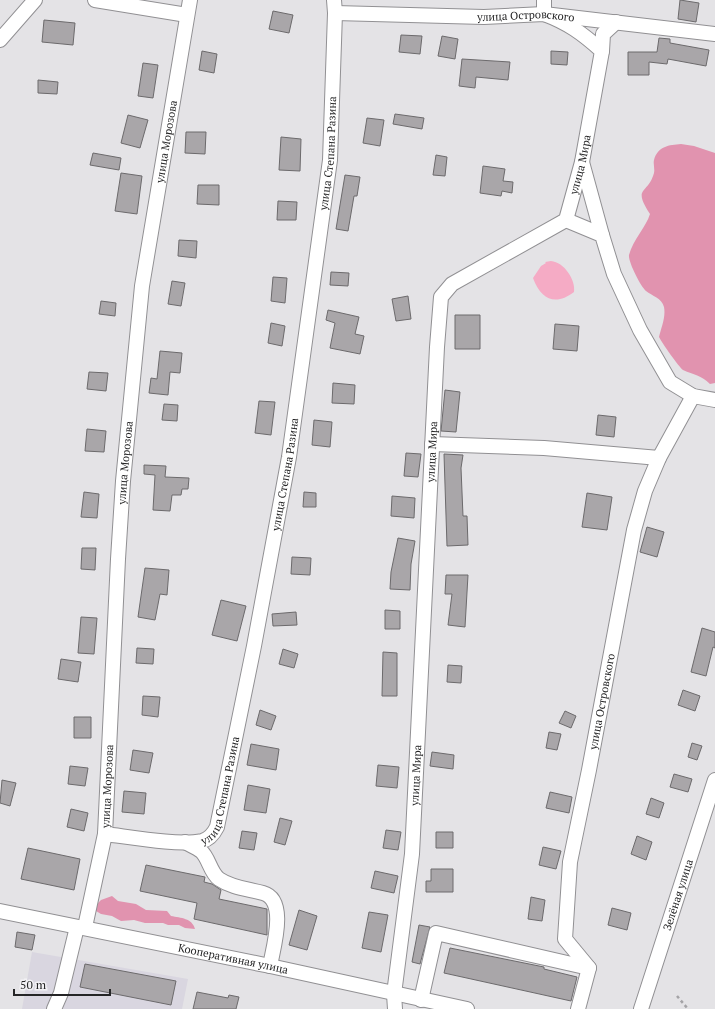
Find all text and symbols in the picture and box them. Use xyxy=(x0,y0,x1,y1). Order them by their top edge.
street label: улица Островского xyxy=(476,7,575,25)
street label: улица Степана Разина xyxy=(316,96,339,212)
street label: улица Морозова xyxy=(152,99,180,185)
street label: улица Мира xyxy=(566,133,594,197)
street label: улица Степана Разина xyxy=(268,416,301,533)
street label: улица Морозова xyxy=(114,420,136,506)
street label: улица Мира xyxy=(423,420,440,484)
street label: улица Островского xyxy=(586,652,618,752)
street label: улица Степана Разина xyxy=(198,735,242,848)
street label: улица Морозова xyxy=(98,744,116,829)
street label: улица Мира xyxy=(407,744,424,807)
street label: Зелёная улица xyxy=(660,857,696,932)
street label: Кооперативная улица xyxy=(177,940,290,977)
scale bar xyxy=(14,971,110,997)
text: 50 m xyxy=(20,977,47,992)

